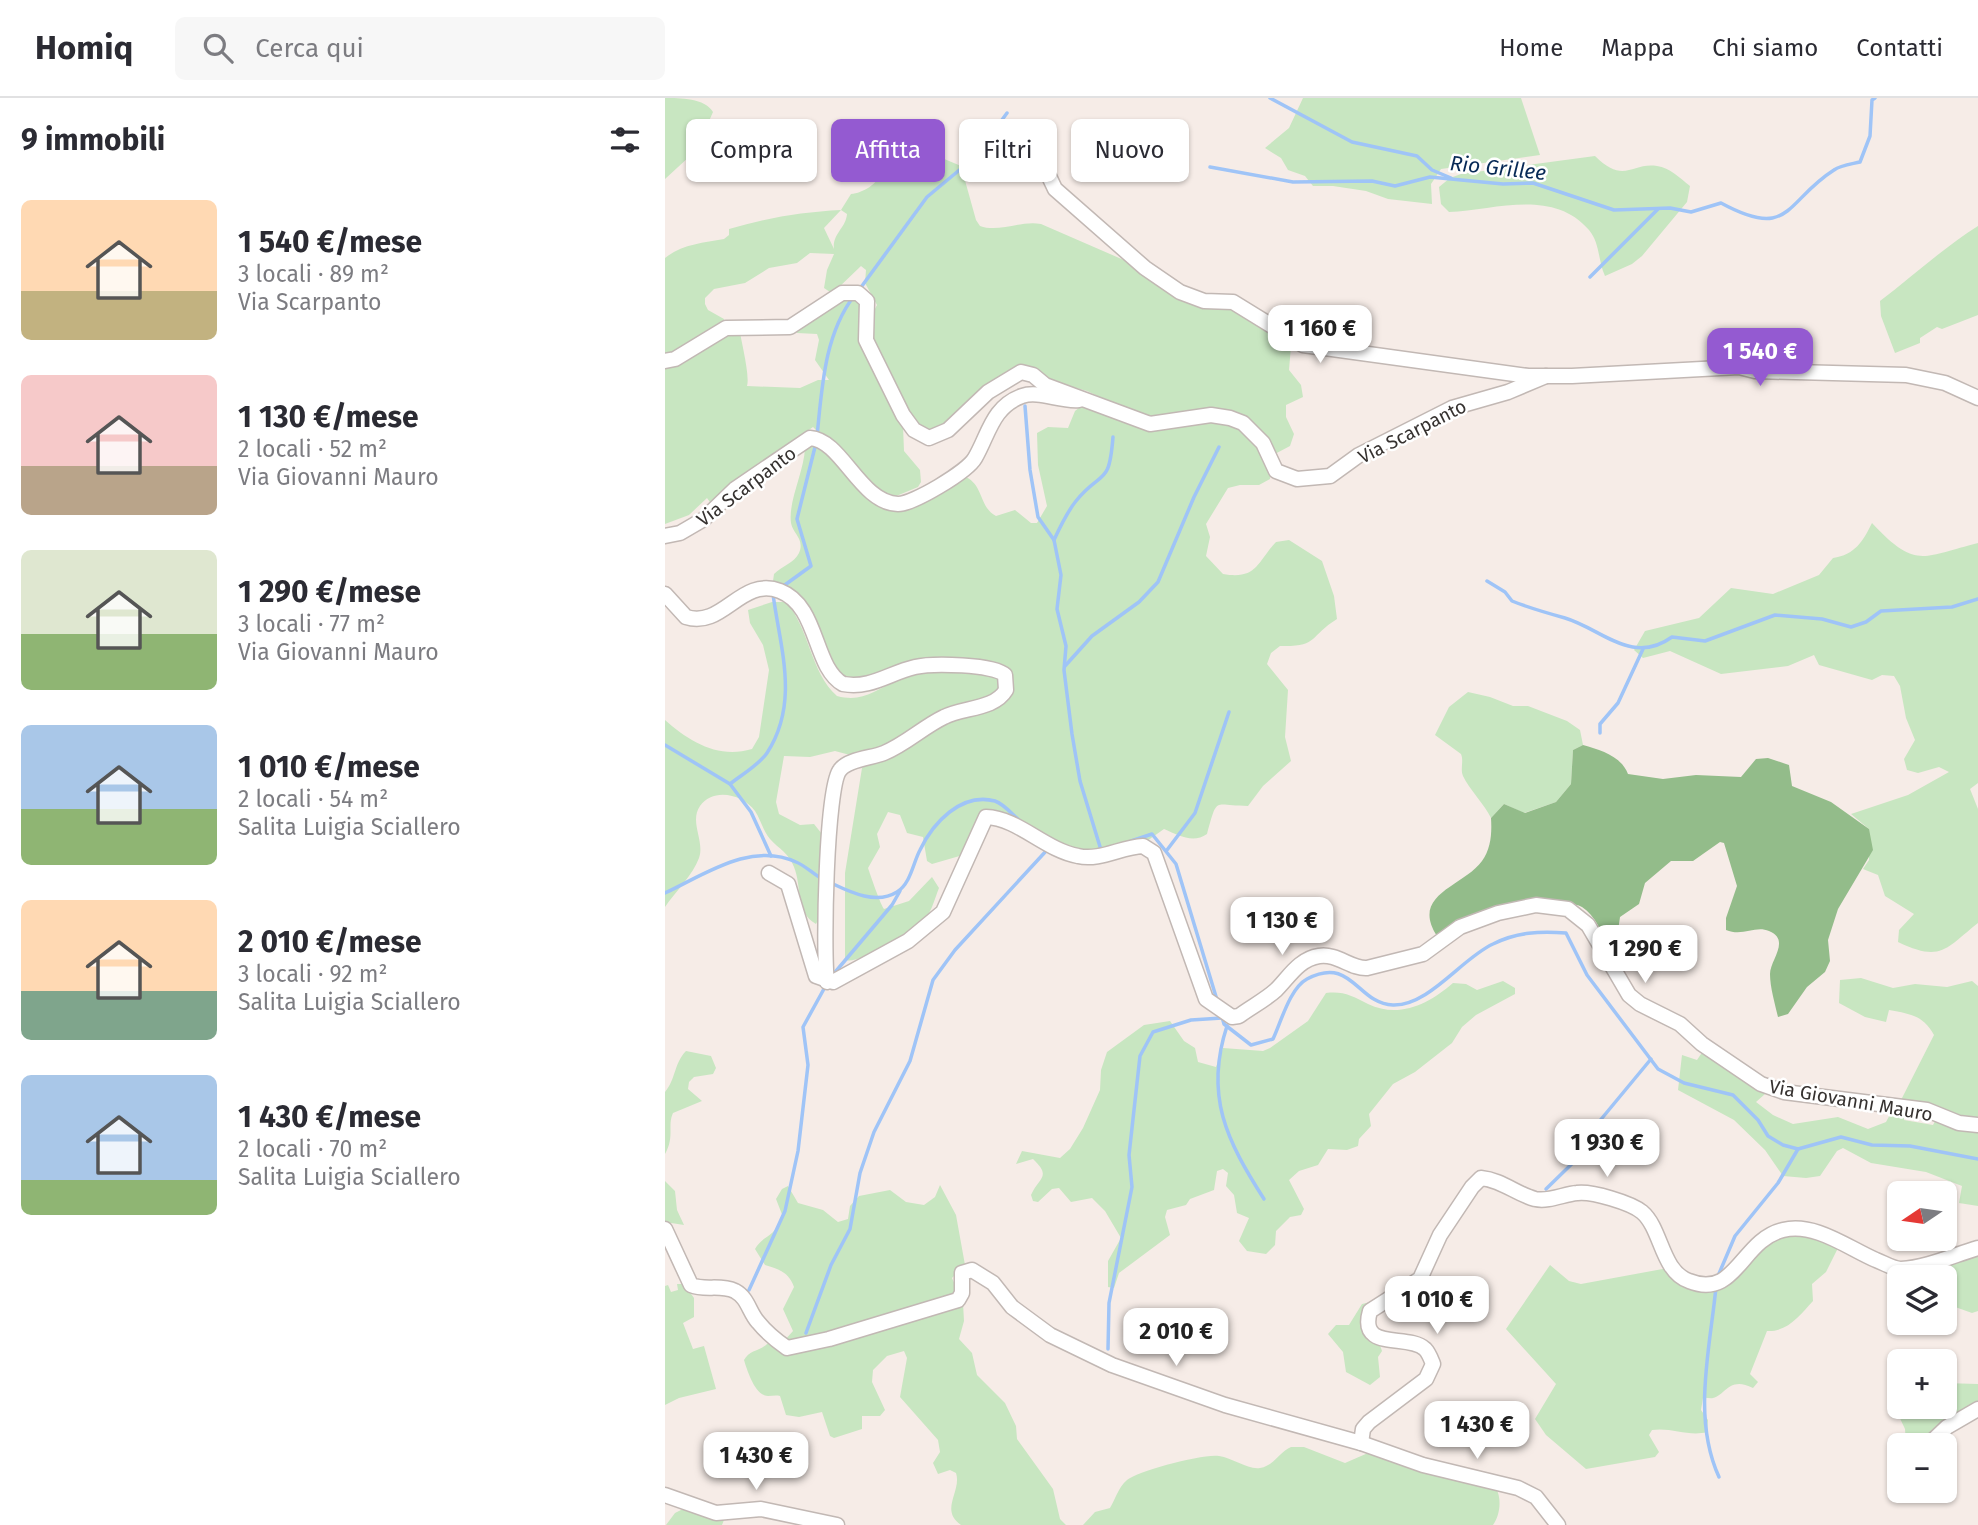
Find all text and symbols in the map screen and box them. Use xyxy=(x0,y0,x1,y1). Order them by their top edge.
search box xyxy=(175,17,665,80)
text: Homiq xyxy=(35,28,133,68)
icon: search xyxy=(199,29,237,67)
text: Cerca qui xyxy=(255,33,364,64)
text: Home xyxy=(1499,34,1563,62)
text: Mappa xyxy=(1601,34,1674,62)
text: Chi siamo xyxy=(1712,34,1818,62)
text: Contatti xyxy=(1856,34,1943,62)
chip: Compra xyxy=(686,119,817,182)
chip: Affitta xyxy=(831,119,945,182)
chip: Filtri xyxy=(959,119,1057,182)
chip: Nuovo xyxy=(1071,119,1189,182)
icon: filters xyxy=(606,121,644,159)
text: 9 immobili xyxy=(21,122,165,158)
water label: Rio Grillee xyxy=(1449,150,1548,186)
text: 1 540 €/mese xyxy=(238,224,422,260)
icon: home xyxy=(77,228,161,312)
text: 3 locali · 89 m² xyxy=(238,260,389,288)
text: Via Scarpanto xyxy=(238,288,381,316)
pin: 1 160 € xyxy=(1255,306,1385,365)
text: 1 160 € xyxy=(1284,314,1356,342)
pin: 1 540 € xyxy=(1695,328,1825,388)
text: 1 540 € xyxy=(1723,337,1797,365)
street label: Via Scarpanto xyxy=(1354,394,1470,469)
text: 1 130 €/mese xyxy=(238,399,419,435)
icon: home xyxy=(77,403,161,487)
text: 2 locali · 52 m² xyxy=(238,435,387,463)
street label: Via Scarpanto xyxy=(692,442,801,531)
text: Via Giovanni Mauro xyxy=(238,463,439,491)
text: 1 290 €/mese xyxy=(238,574,421,610)
icon: home xyxy=(77,578,161,662)
text: 3 locali · 77 m² xyxy=(238,610,385,638)
text: Via Giovanni Mauro xyxy=(238,638,439,666)
text: 1 010 €/mese xyxy=(238,749,420,785)
icon: home xyxy=(77,753,161,837)
text: 2 locali · 54 m² xyxy=(238,785,388,813)
text: Salita Luigia Sciallero xyxy=(238,813,461,841)
pin: 1 130 € xyxy=(1217,898,1347,957)
text: 1 130 € xyxy=(1246,906,1318,934)
text: 2 010 €/mese xyxy=(238,924,421,960)
pin: 1 290 € xyxy=(1580,926,1710,985)
icon: home xyxy=(77,928,161,1012)
text: 1 290 € xyxy=(1608,934,1682,962)
text: 3 locali · 92 m² xyxy=(238,960,387,988)
text: Salita Luigia Sciallero xyxy=(238,988,461,1016)
street label: Via Giovanni Mauro xyxy=(1767,1075,1935,1126)
text: 1 430 €/mese xyxy=(238,1099,421,1135)
icon: home xyxy=(77,1103,161,1187)
pin: 1 930 € xyxy=(1542,1119,1672,1179)
text: 1 930 € xyxy=(1570,1128,1644,1156)
text: 2 locali · 70 m² xyxy=(238,1135,387,1163)
text: Salita Luigia Sciallero xyxy=(238,1163,461,1191)
north arrow xyxy=(1887,1181,1957,1251)
map controls xyxy=(1887,1181,1957,1503)
button: layers xyxy=(1887,1265,1957,1335)
pin: 1 010 € xyxy=(1372,1276,1502,1336)
text: 1 010 € xyxy=(1401,1285,1473,1313)
pin: 2 010 € xyxy=(1111,1308,1241,1368)
text: 2 010 € xyxy=(1139,1317,1213,1345)
button: + xyxy=(1887,1349,1957,1419)
pin: 1 430 € xyxy=(1412,1402,1542,1461)
text: 1 430 € xyxy=(1440,1410,1514,1438)
pin: 1 430 € xyxy=(691,1432,821,1492)
button: − xyxy=(1887,1433,1957,1503)
text: 1 430 € xyxy=(719,1441,793,1469)

